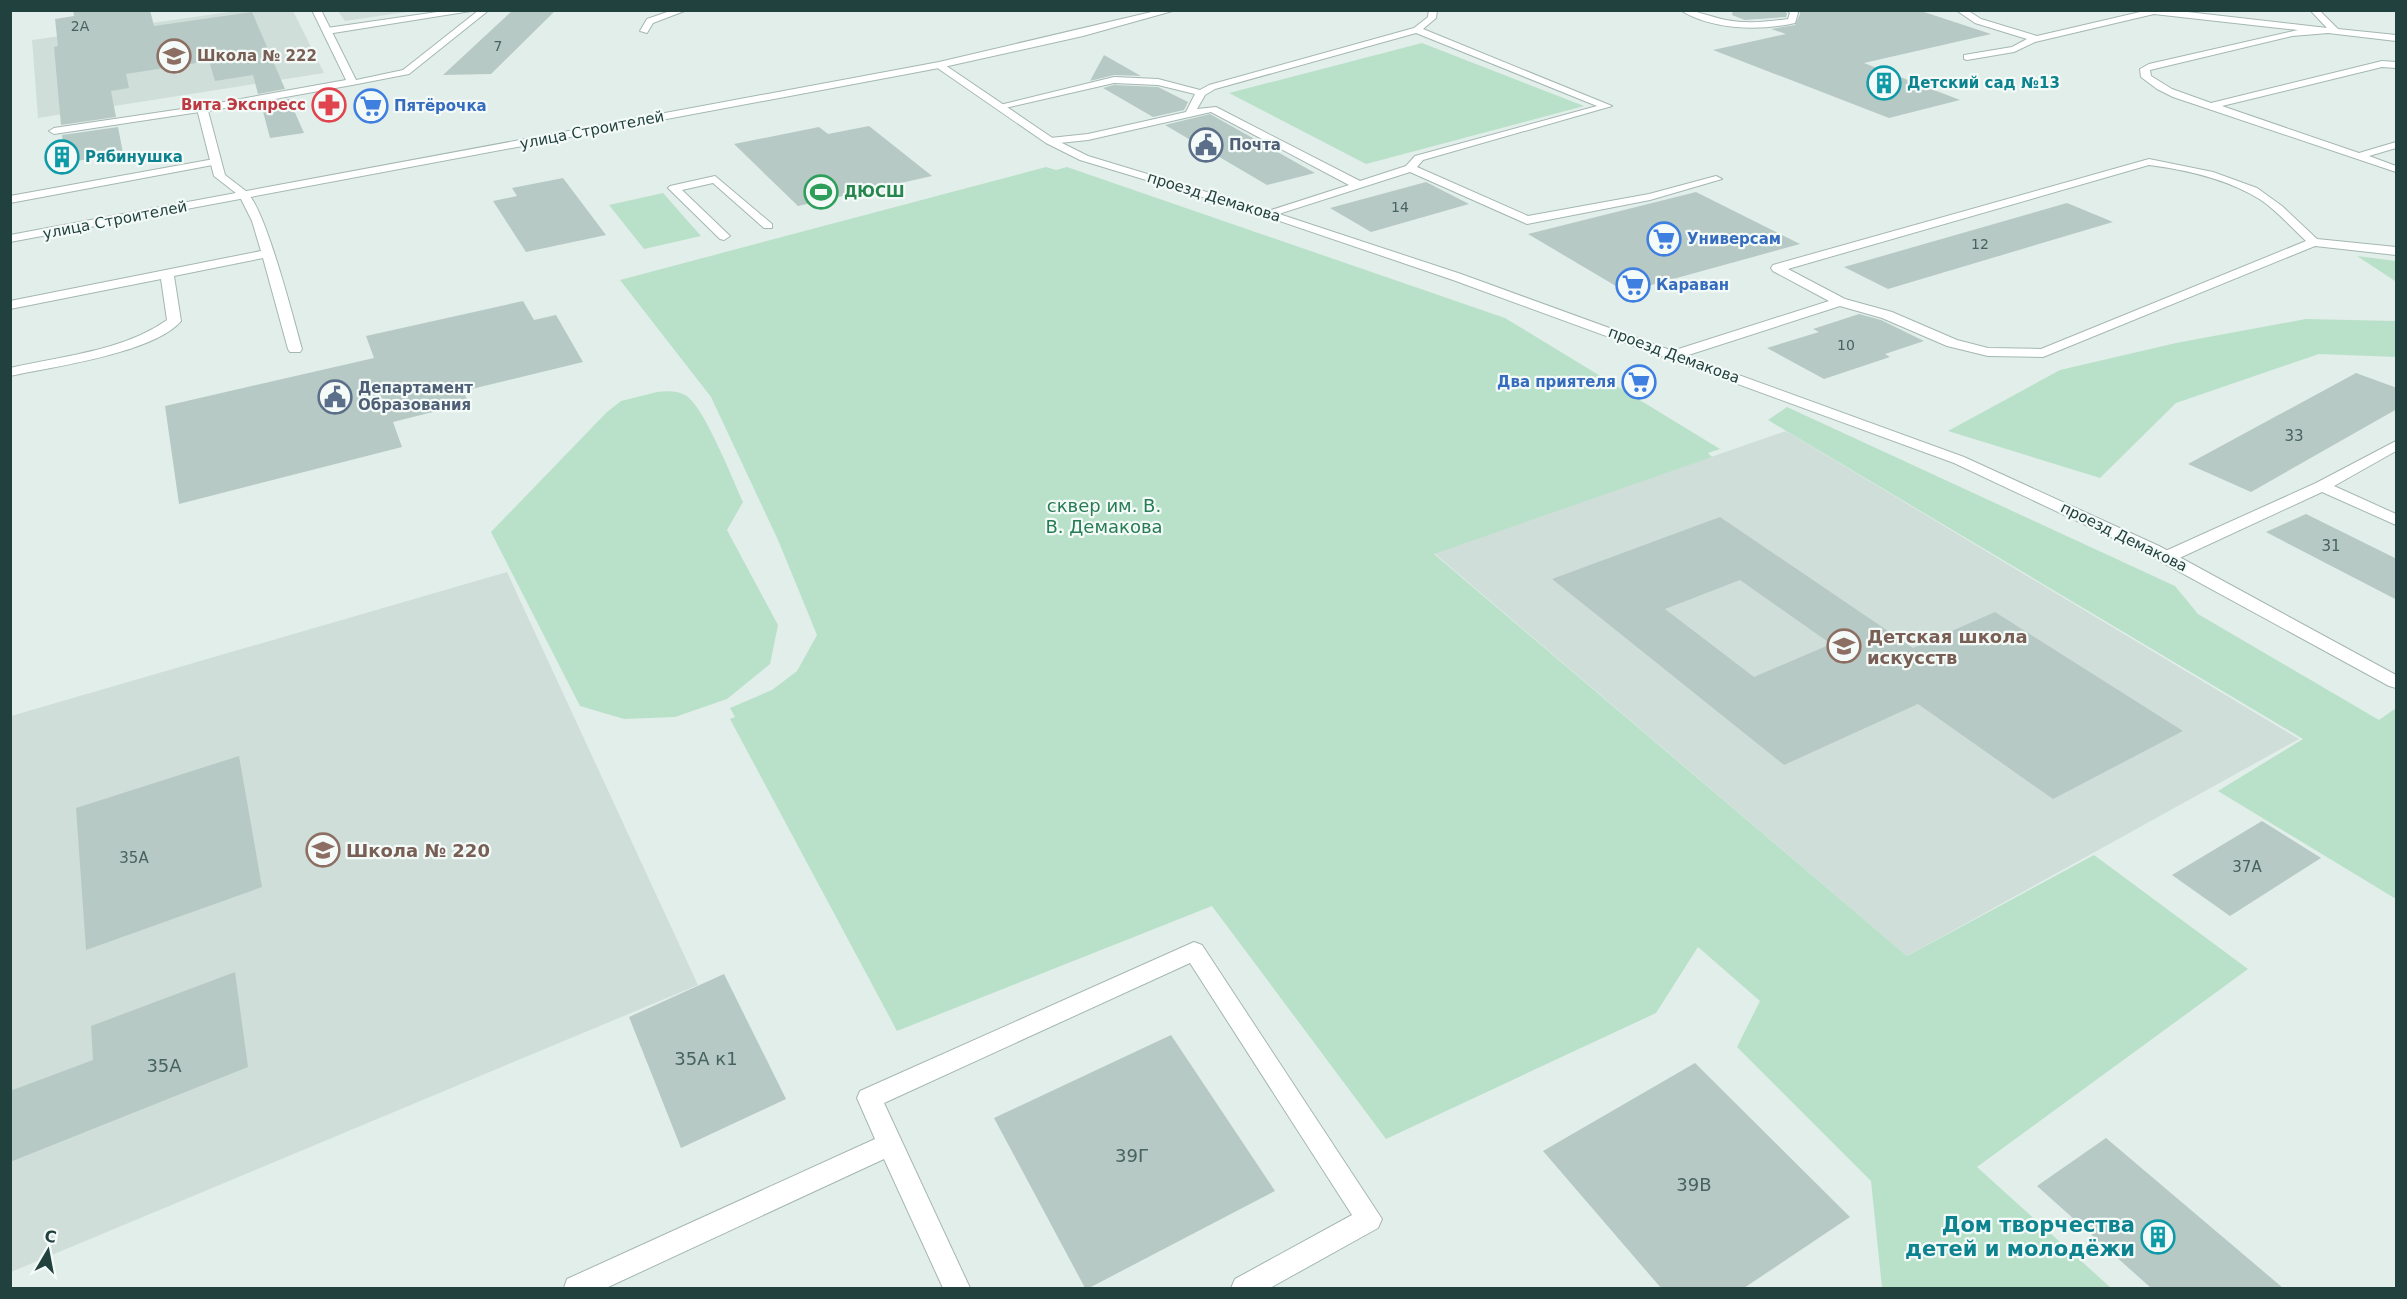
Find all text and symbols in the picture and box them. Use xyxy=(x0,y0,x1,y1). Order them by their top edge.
house number: 2А xyxy=(71,18,90,34)
school or university icon: Школа № 222 xyxy=(156,38,192,74)
house number: 7 xyxy=(494,38,502,54)
place label: Школа № 222 xyxy=(197,47,317,65)
building icon: Детский сад №13 xyxy=(1866,65,1902,101)
place label: Детский сад №13 xyxy=(1907,74,2060,92)
pharmacy icon: Вита Экспресс xyxy=(311,87,347,123)
supermarket icon: Пятёрочка xyxy=(353,88,389,124)
place label: Вита Экспресс xyxy=(181,96,306,114)
place label: Пятёрочка xyxy=(394,97,487,115)
street label: улица Строителей xyxy=(518,107,666,153)
public building icon: Почта xyxy=(1188,127,1224,163)
place label: Почта xyxy=(1229,136,1281,154)
building icon: Рябинушка xyxy=(44,139,80,175)
place label: Рябинушка xyxy=(85,148,183,166)
street label: проезд Демакова xyxy=(1145,168,1283,226)
sports icon: ДЮСШ xyxy=(803,174,839,210)
place label: ДЮСШ xyxy=(844,183,905,201)
street label: улица Строителей xyxy=(41,197,189,243)
house number: 14 xyxy=(1391,199,1409,215)
supermarket icon: Универсам xyxy=(1646,221,1682,257)
place label: Универсам xyxy=(1687,230,1781,248)
house number: 12 xyxy=(1971,236,1989,252)
supermarket icon: Караван xyxy=(1615,267,1651,303)
place label: Караван xyxy=(1656,276,1729,294)
street label: проезд Демакова xyxy=(1606,323,1742,387)
house number: 10 xyxy=(1837,337,1855,353)
supermarket icon: Два приятеля xyxy=(1621,364,1657,400)
place label: Два приятеля xyxy=(1497,373,1616,391)
public building icon: Департамент Образования xyxy=(317,379,353,415)
place label: Департамент Образования xyxy=(358,379,473,414)
house number: 33 xyxy=(2284,427,2304,445)
park label: сквер им. В. В. Демакова xyxy=(1045,495,1163,537)
street label: проезд Демакова xyxy=(2058,499,2190,575)
house number: 31 xyxy=(2321,537,2341,555)
place label: Детская школа искусств xyxy=(1867,626,2028,668)
school or university icon: Детская школа искусств xyxy=(1826,628,1862,664)
school or university icon: Школа № 220 xyxy=(305,832,341,868)
place label: Школа № 220 xyxy=(346,840,490,861)
house number: 35А xyxy=(119,849,149,867)
house number: 37А xyxy=(2232,858,2262,876)
house number: 35А к1 xyxy=(674,1048,738,1069)
house number: 35А xyxy=(146,1055,182,1076)
house number: 39Г xyxy=(1115,1145,1149,1166)
house number: 39В xyxy=(1676,1174,1712,1195)
place label: Дом творчества детей и молодёжи xyxy=(1905,1213,2135,1261)
building icon: Дом творчества детей и молодёжи xyxy=(2140,1219,2176,1255)
north arrow xyxy=(18,1221,78,1281)
text: С xyxy=(43,1226,58,1247)

